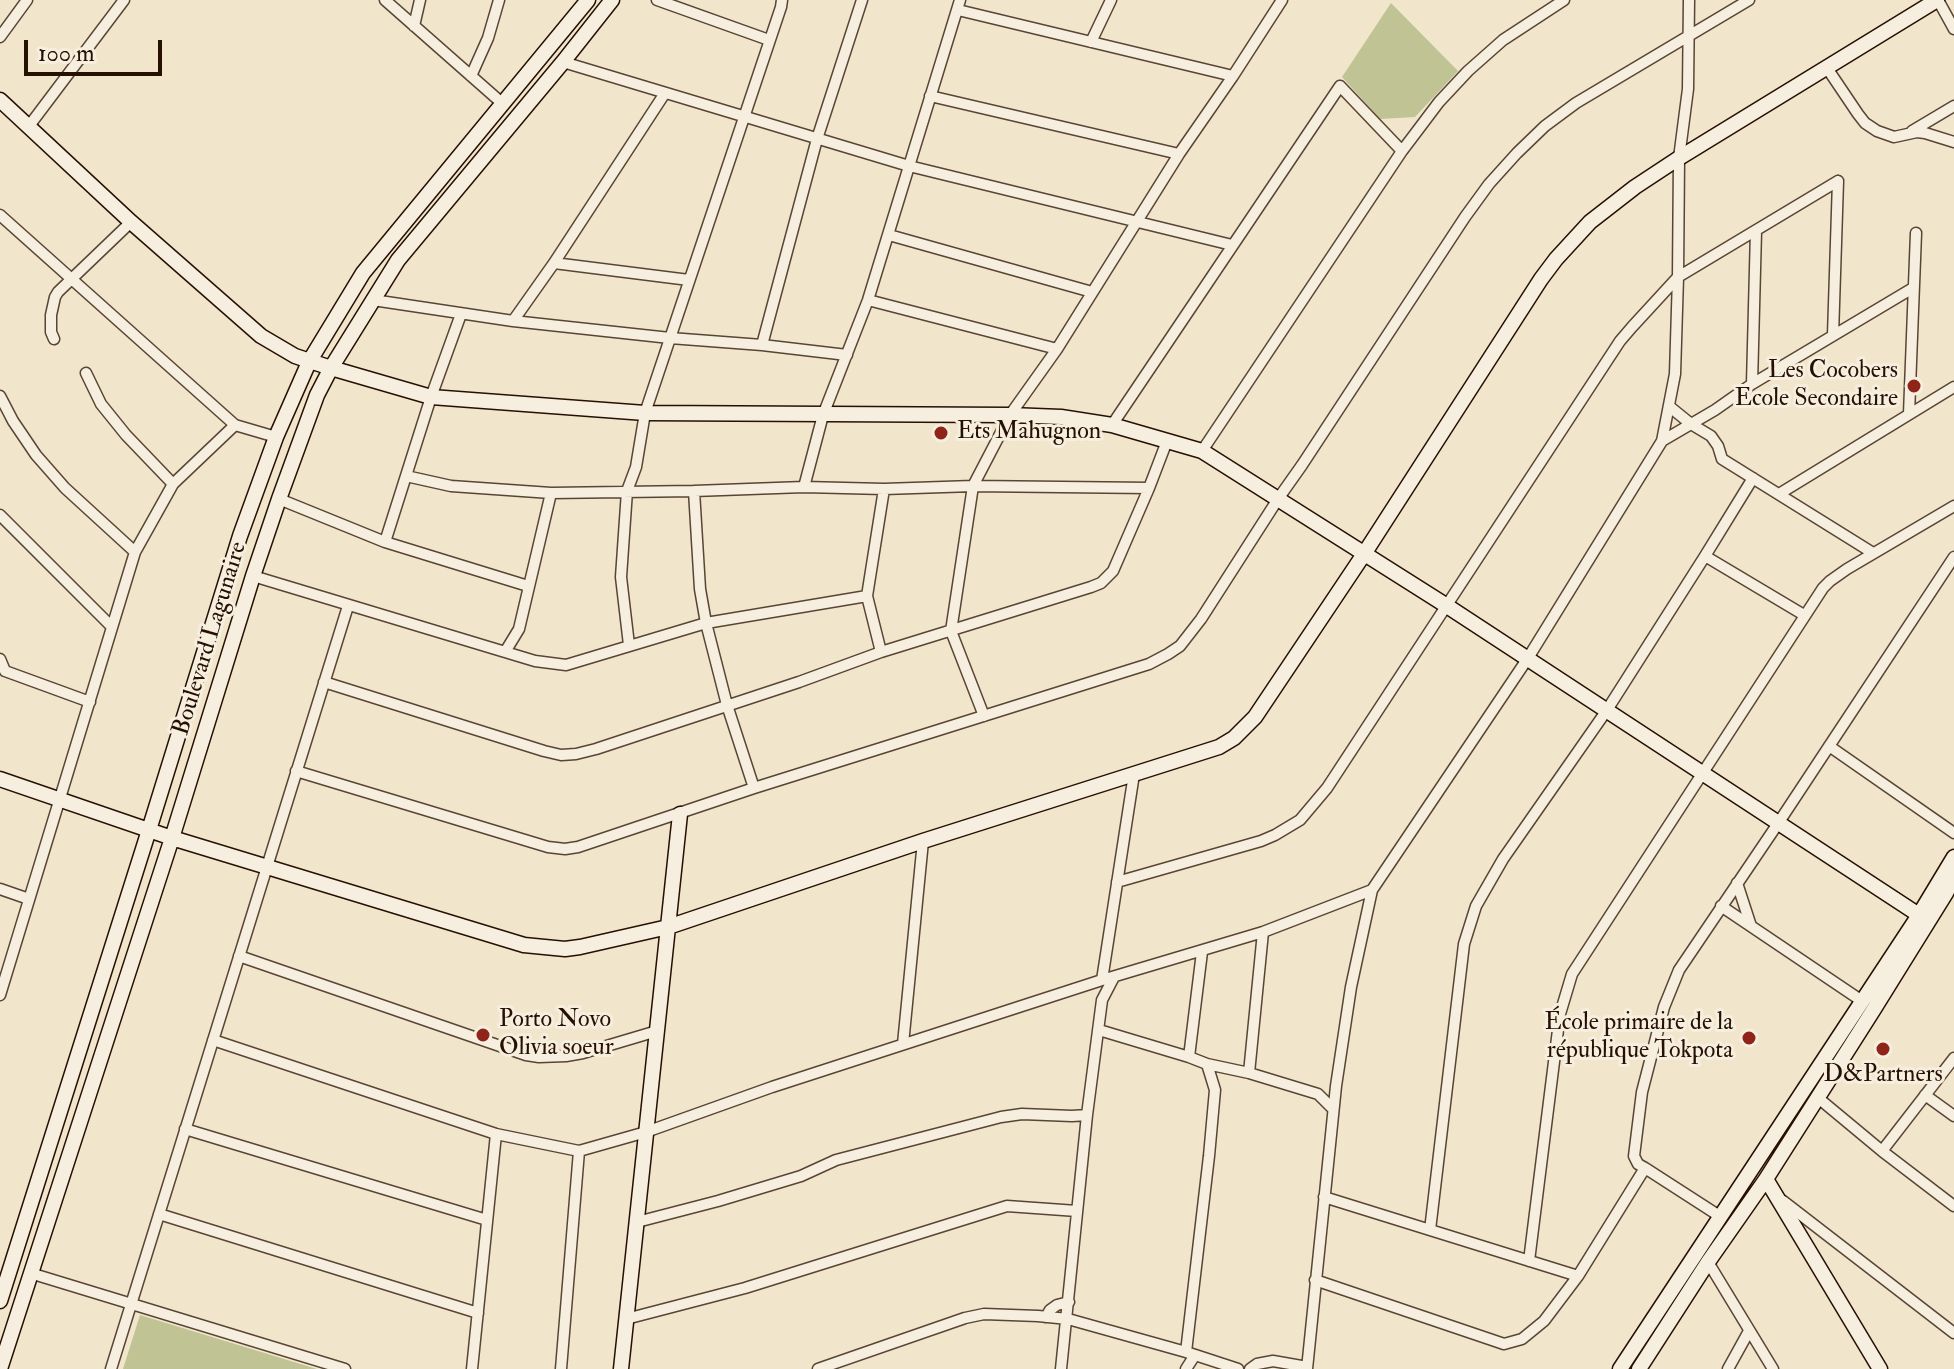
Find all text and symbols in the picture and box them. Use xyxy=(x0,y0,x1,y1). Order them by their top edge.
scale bar xyxy=(28,24,166,74)
text: 100 m xyxy=(38,38,95,69)
place label: Les Cocobers Ecole Secondaire xyxy=(1735,358,1898,414)
marker: Les Cocobers Ecole Secondaire xyxy=(1905,377,1923,395)
place label: Ets Mahugnon xyxy=(957,419,1101,447)
marker: Ets Mahugnon xyxy=(932,424,950,442)
street label: Boulevard Lagunaire xyxy=(168,539,254,739)
place label: Porto Novo Olivia soeur xyxy=(499,1007,614,1063)
place label: École primaire de la république Tokpota xyxy=(1544,1010,1733,1066)
marker: Porto Novo Olivia soeur xyxy=(474,1026,492,1044)
marker: École primaire de la république Tokpota xyxy=(1740,1029,1758,1047)
marker: D&Partners xyxy=(1874,1040,1892,1058)
place label: D&Partners xyxy=(1823,1062,1943,1090)

